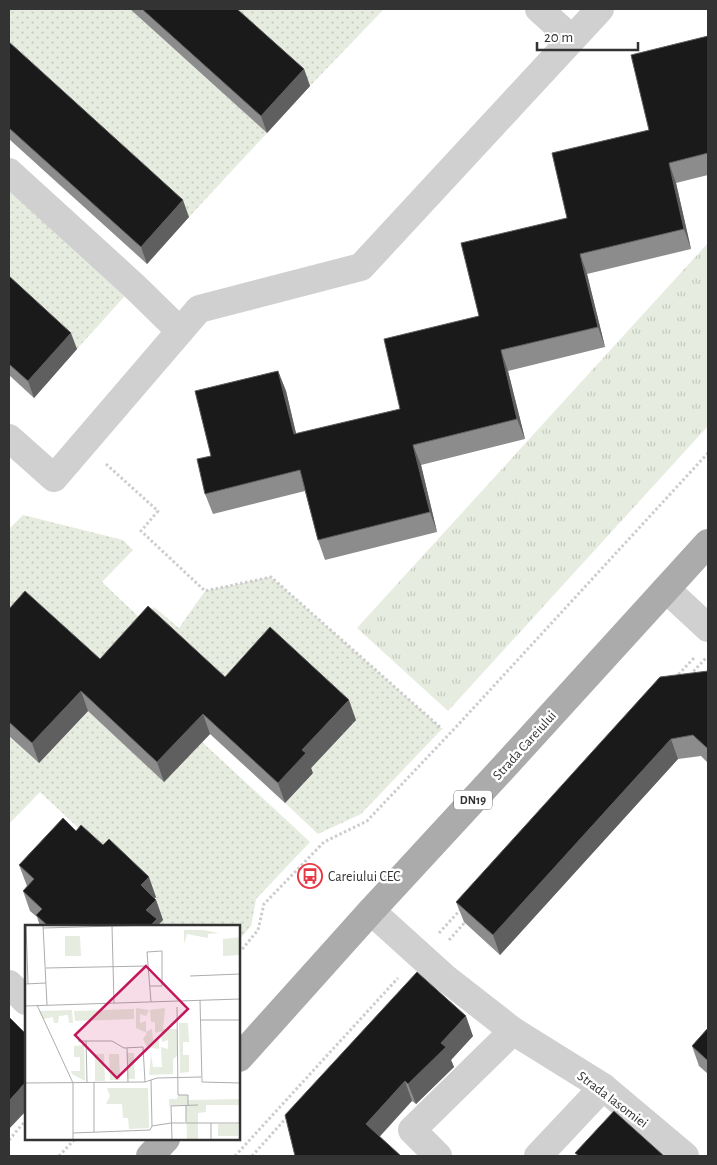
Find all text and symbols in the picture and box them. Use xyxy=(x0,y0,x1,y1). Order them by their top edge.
scale bar xyxy=(537,20,638,52)
text: 20 m xyxy=(544,30,573,45)
street label: Strada Careiului xyxy=(490,709,559,783)
road number: DN19 xyxy=(454,790,492,810)
bus stop icon: Careiului CEC xyxy=(297,863,323,889)
place label: Careiului CEC xyxy=(328,870,400,884)
inset map xyxy=(25,925,240,1140)
street label: Strada Iasomiei xyxy=(575,1069,650,1131)

